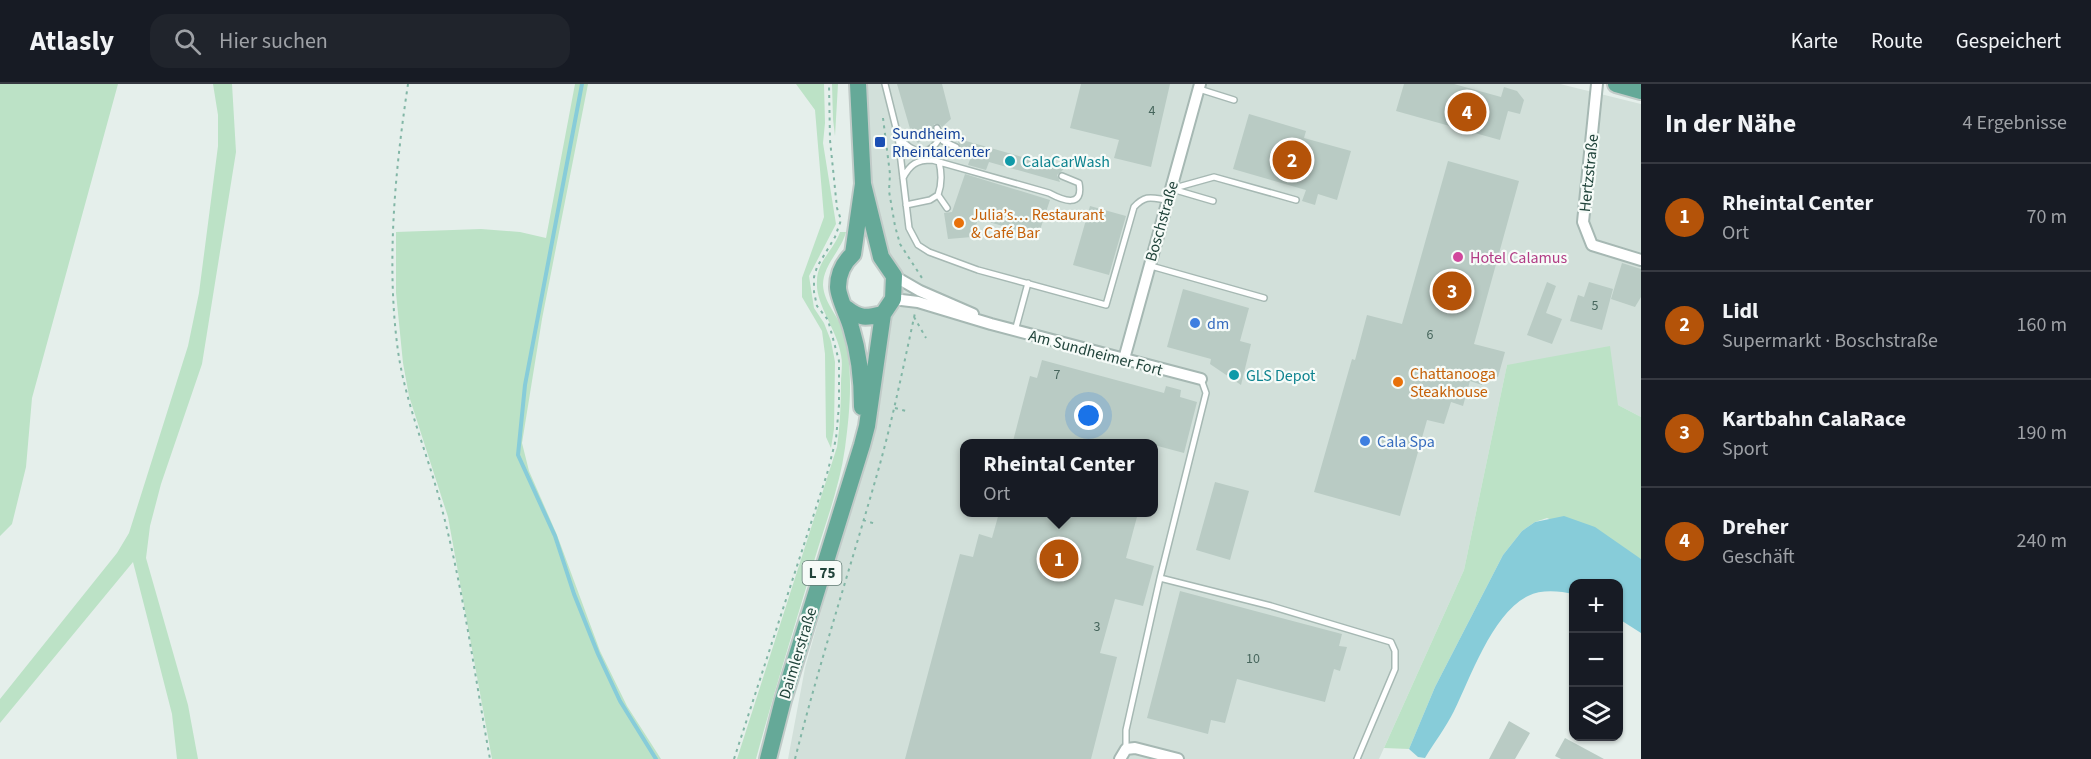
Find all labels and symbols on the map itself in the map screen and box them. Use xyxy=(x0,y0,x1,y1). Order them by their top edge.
pin: 4 xyxy=(1448,90,1486,135)
house number: 4 xyxy=(1149,101,1156,121)
place label: Sundheim, Rheintalcenter xyxy=(892,123,990,163)
street label: Hertzstraße xyxy=(1574,133,1604,213)
marker: Sundheim, Rheintalcenter xyxy=(873,135,887,149)
pin: 2 xyxy=(1272,138,1312,182)
place label: CalaCarWash xyxy=(1022,151,1110,173)
marker: CalaCarWash xyxy=(1003,154,1017,168)
street label: Boschstraße xyxy=(1140,178,1184,264)
place label: Julia’s… Restaurant & Café Bar xyxy=(971,204,1105,244)
marker: Julia’s… Restaurant & Café Bar xyxy=(952,216,966,230)
place label: Hotel Calamus xyxy=(1470,247,1568,269)
marker: Hotel Calamus xyxy=(1451,250,1465,264)
pin: 3 xyxy=(1432,268,1472,314)
house number: 5 xyxy=(1592,296,1599,316)
place label: dm xyxy=(1207,313,1229,335)
marker: dm xyxy=(1188,316,1202,330)
street label: Am Sundheimer Fort xyxy=(1026,324,1166,382)
house number: 6 xyxy=(1427,325,1434,345)
place label: Chattanooga Steakhouse xyxy=(1410,363,1496,403)
house number: 7 xyxy=(1054,365,1061,385)
place label: GLS Depot xyxy=(1246,365,1316,387)
marker: GLS Depot xyxy=(1227,368,1241,382)
marker: Chattanooga Steakhouse xyxy=(1391,375,1405,389)
your location xyxy=(1074,401,1103,430)
place label: Cala Spa xyxy=(1377,431,1435,453)
marker: Cala Spa xyxy=(1358,434,1372,448)
pin: 1 xyxy=(1040,536,1078,582)
road number: L 75 xyxy=(802,561,842,585)
street label: Daimlerstraße xyxy=(774,605,822,702)
house number: 3 xyxy=(1094,617,1101,637)
house number: 10 xyxy=(1246,649,1260,669)

